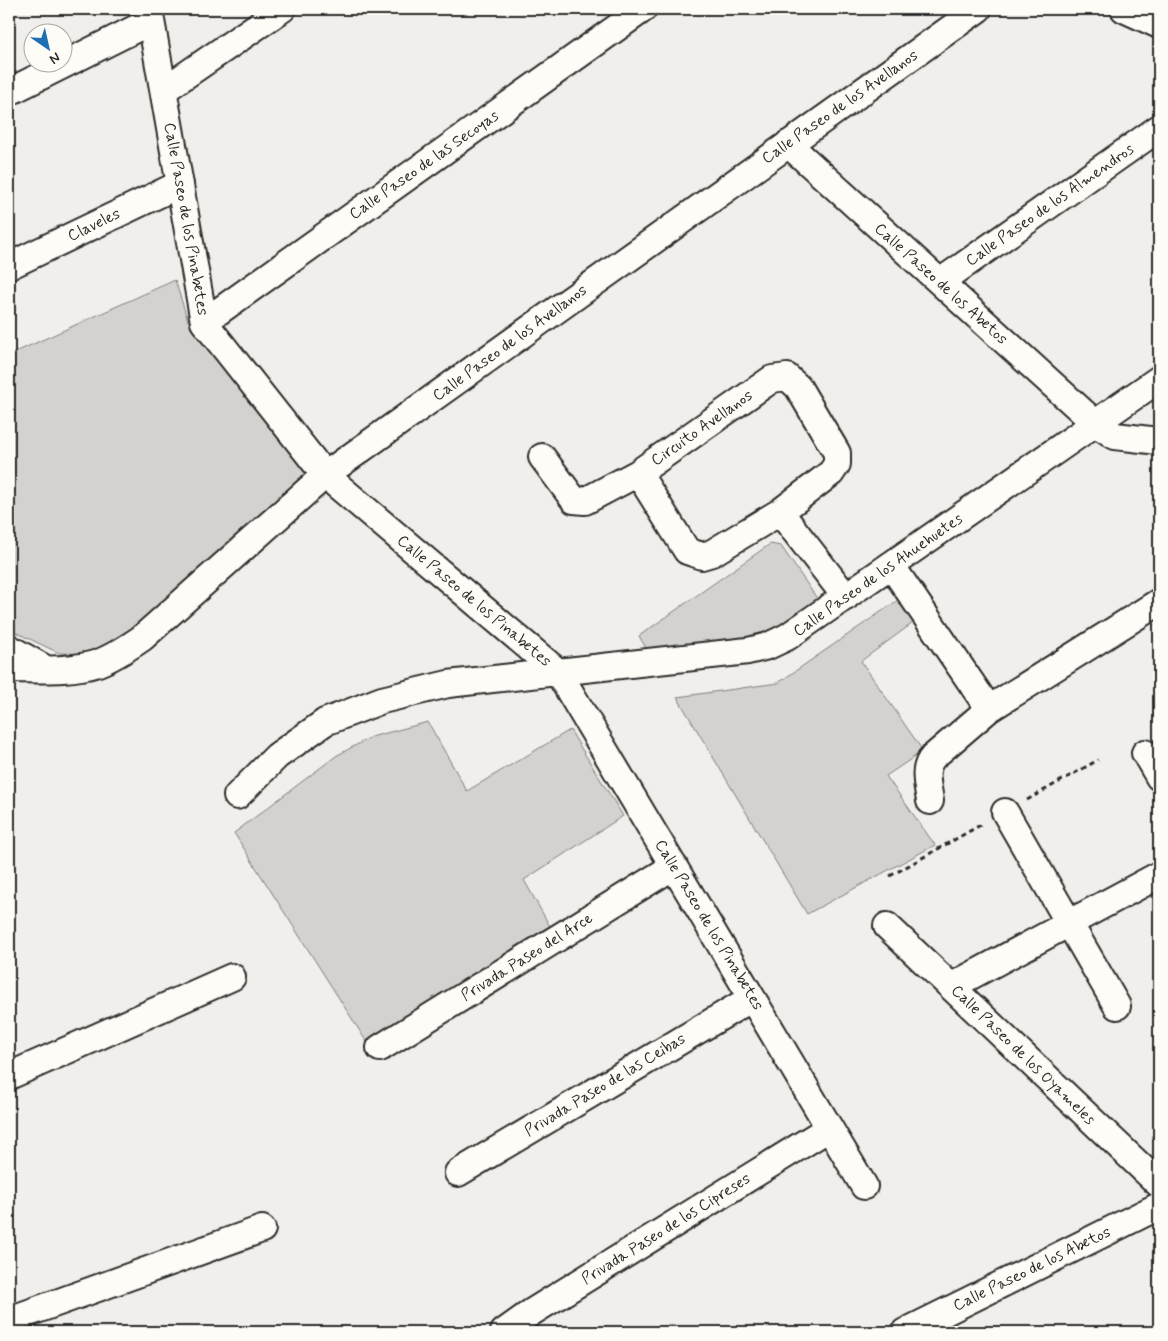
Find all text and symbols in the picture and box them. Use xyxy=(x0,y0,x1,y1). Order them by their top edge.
north arrow xyxy=(22,22,72,72)
street label: Calle Paseo de los Avellanos xyxy=(758,45,922,169)
text: N xyxy=(46,48,64,68)
street label: Calle Paseo de las Secoyas xyxy=(345,105,503,225)
street label: Calle Paseo de los Pinabetes xyxy=(159,121,213,317)
street label: Calle Paseo de los Almendros xyxy=(962,139,1138,271)
street label: Claveles xyxy=(64,203,124,247)
street label: Calle Paseo de los Abetos xyxy=(870,218,1012,350)
street label: Calle Paseo de los Avellanos xyxy=(429,280,591,406)
street label: Circuito Avellanos xyxy=(647,385,757,471)
street label: Calle Paseo de los Ahuehuetes xyxy=(789,508,967,642)
street label: Calle Paseo de los Pinabetes xyxy=(392,530,556,672)
street label: Calle Paseo de los Pinabetes xyxy=(650,836,768,1014)
street label: Privada Paseo del Arce xyxy=(457,908,597,1006)
street label: Calle Paseo de los Oyameles xyxy=(946,980,1100,1130)
street label: Privada Paseo de las Ceibas xyxy=(520,1028,690,1142)
street label: Privada Paseo de los Cipreses xyxy=(578,1168,754,1290)
street label: Calle Paseo de los Abetos xyxy=(950,1222,1114,1316)

